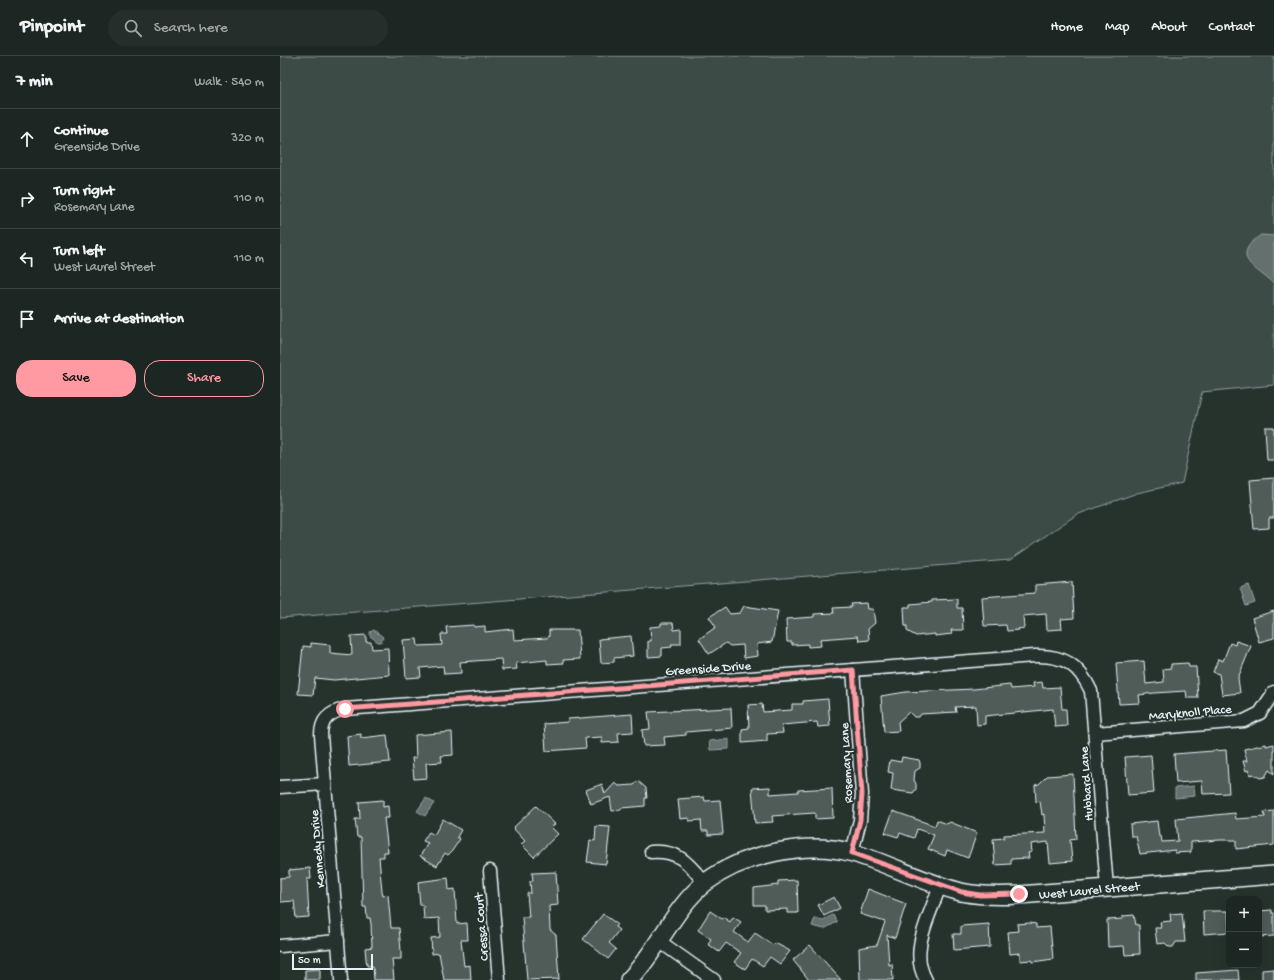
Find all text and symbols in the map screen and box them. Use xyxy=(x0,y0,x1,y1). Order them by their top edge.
search box xyxy=(108,10,388,46)
text: Pinpoint xyxy=(20,16,84,39)
icon: search xyxy=(122,17,144,39)
text: Search here xyxy=(154,19,228,37)
text: Home xyxy=(1051,19,1083,36)
text: Map xyxy=(1105,19,1129,36)
text: About xyxy=(1151,19,1187,36)
text: Contact xyxy=(1209,19,1254,36)
text: 7 min xyxy=(16,72,53,92)
text: Walk · 540 m xyxy=(194,75,264,90)
text: Continue xyxy=(54,122,108,140)
icon: ahead xyxy=(16,128,38,150)
text: 320 m xyxy=(231,131,264,146)
text: Greenside Drive xyxy=(54,140,140,155)
text: Turn right xyxy=(54,182,114,200)
icon: right xyxy=(16,188,38,210)
text: 110 m xyxy=(234,191,264,206)
text: Rosemary Lane xyxy=(54,200,134,215)
text: Turn left xyxy=(54,242,105,260)
icon: left xyxy=(16,248,38,270)
text: 110 m xyxy=(234,251,264,266)
text: West Laurel Street xyxy=(54,260,155,275)
icon: arrive xyxy=(16,308,38,330)
text: Arrive at destination xyxy=(54,310,184,328)
button: Save xyxy=(16,360,136,397)
button: Share xyxy=(144,360,264,397)
street label: Greenside Drive xyxy=(665,659,752,680)
route start xyxy=(336,700,354,718)
street label: Maryknoll Place xyxy=(1148,702,1233,725)
street label: Rosemary Lane xyxy=(838,722,857,803)
street label: Hubbard Lane xyxy=(1077,746,1098,822)
street label: Kennedy Drive xyxy=(308,809,329,888)
street label: West Laurel Street xyxy=(1038,879,1142,903)
route end xyxy=(1010,885,1028,903)
street label: Cressa Court xyxy=(472,891,493,961)
map controls xyxy=(1226,896,1262,968)
button: + xyxy=(1226,896,1262,932)
button: − xyxy=(1226,932,1262,968)
scale bar xyxy=(292,952,373,971)
text: 50 m xyxy=(298,955,320,967)

